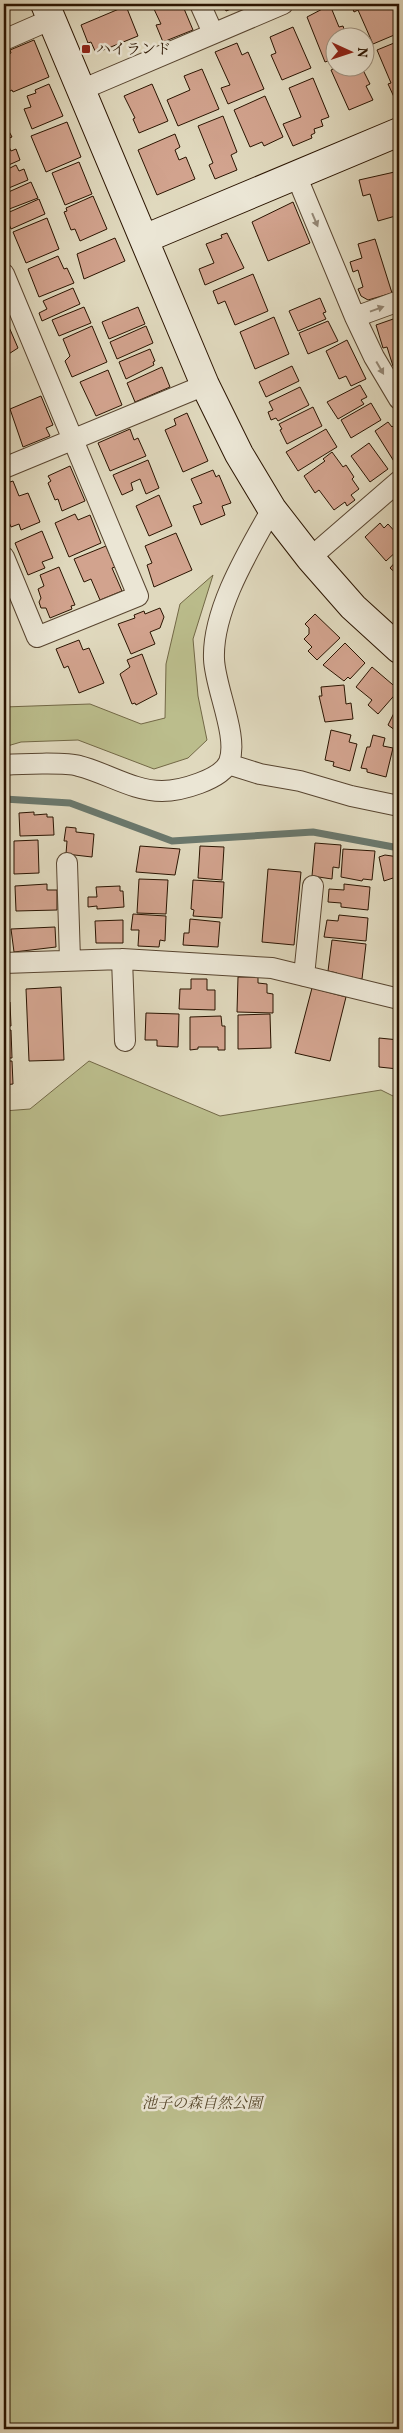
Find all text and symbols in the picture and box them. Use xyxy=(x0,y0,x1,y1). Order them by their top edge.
north arrow xyxy=(326,28,376,78)
place label: ハイランド xyxy=(96,40,171,61)
marker: ハイランド xyxy=(80,43,92,55)
text: N xyxy=(352,47,371,58)
one-way arrow xyxy=(311,213,319,227)
one-way arrow xyxy=(370,305,385,313)
one-way arrow xyxy=(376,362,385,375)
park label: 池子の森自然公園 xyxy=(142,2094,265,2115)

